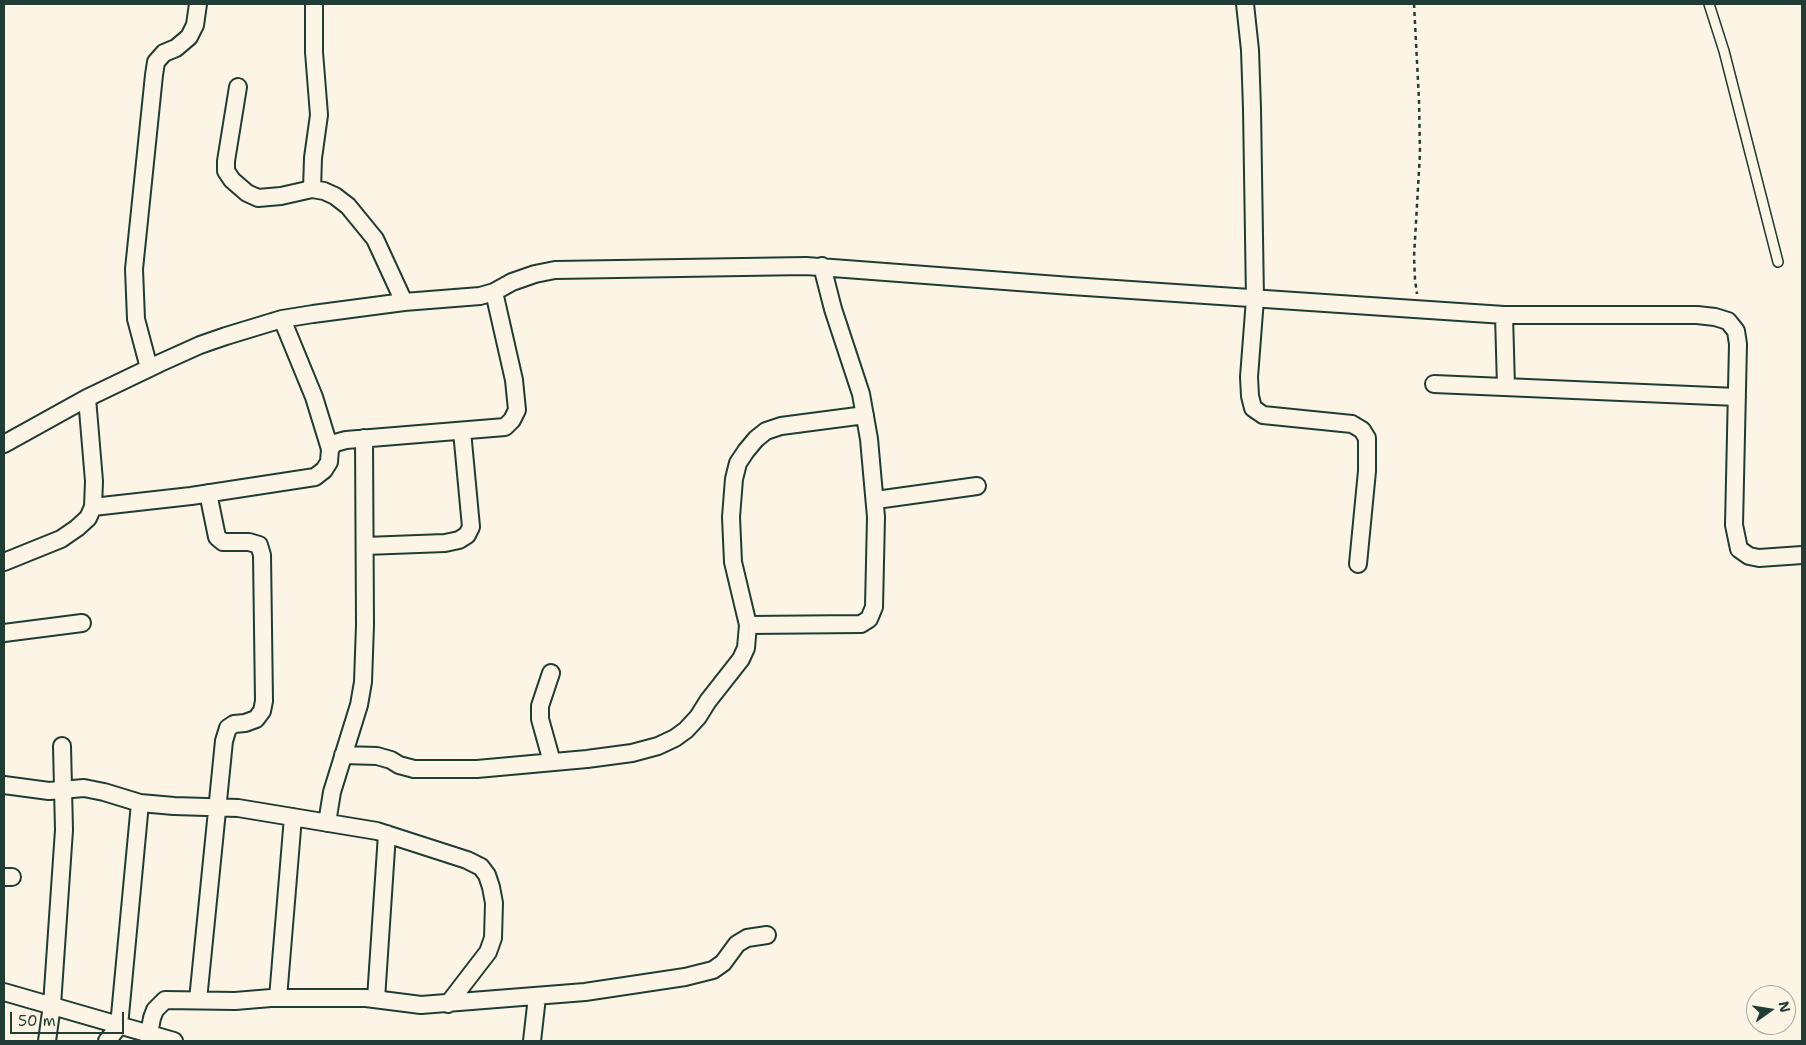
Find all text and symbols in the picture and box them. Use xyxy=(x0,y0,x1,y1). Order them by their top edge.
north arrow xyxy=(1746,985,1796,1035)
text: N xyxy=(1775,999,1795,1014)
scale bar xyxy=(12,1002,126,1034)
text: 50 m xyxy=(18,1011,56,1031)

